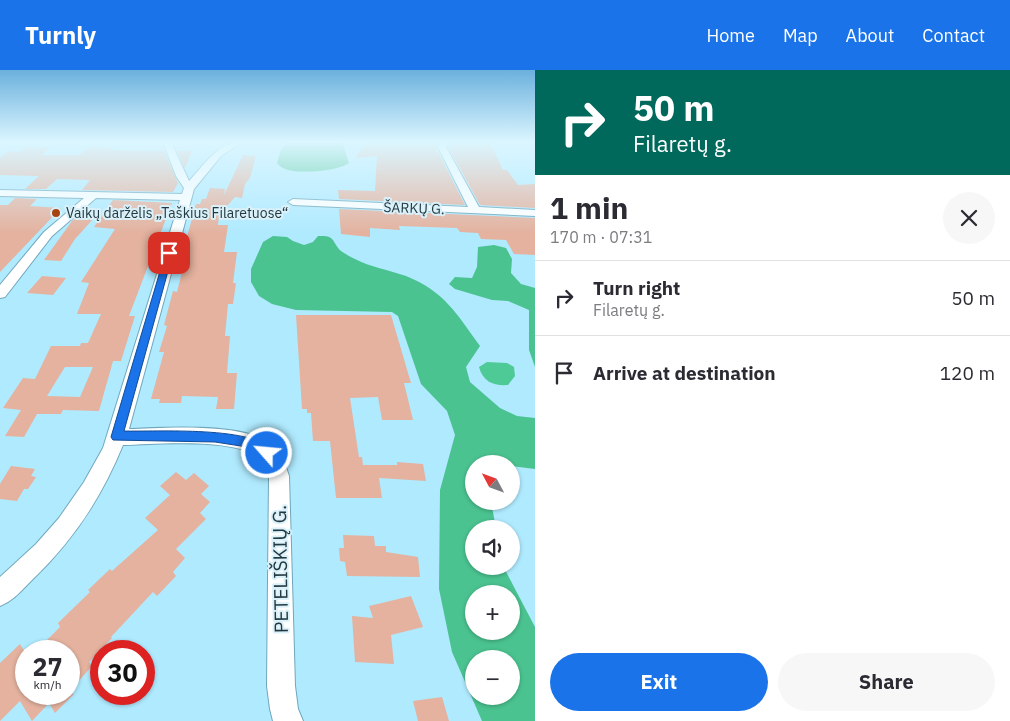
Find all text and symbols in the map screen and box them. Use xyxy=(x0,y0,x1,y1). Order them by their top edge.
text: Turnly xyxy=(25,19,96,51)
text: Home xyxy=(707,24,755,47)
text: Map xyxy=(783,24,818,47)
text: About xyxy=(846,24,894,47)
text: Contact xyxy=(922,24,985,47)
text: 50 m xyxy=(633,85,715,131)
icon: right xyxy=(550,90,615,155)
text: Filaretų g. xyxy=(633,129,732,158)
text: 1 min xyxy=(550,188,628,227)
button: close xyxy=(943,192,995,244)
street label: ŠARKŲ G. xyxy=(383,197,445,218)
place label: Vaikų darželis „Taškius Filaretuose“ xyxy=(66,204,289,222)
marker: Vaikų darželis „Taškius Filaretuose“ xyxy=(50,207,62,219)
text: 170 m · 07:31 xyxy=(550,227,652,247)
pin xyxy=(148,232,190,274)
icon: arrive xyxy=(155,239,183,267)
text: Turn right xyxy=(593,276,680,300)
icon: right xyxy=(550,284,578,312)
text: 50 m xyxy=(951,286,995,310)
text: Filaretų g. xyxy=(593,300,665,320)
icon: arrive xyxy=(550,359,578,387)
text: Arrive at destination xyxy=(593,361,776,385)
text: 120 m xyxy=(940,361,995,385)
position arrow xyxy=(240,426,292,478)
north arrow xyxy=(465,455,520,510)
map controls xyxy=(465,455,520,705)
street label: PETELIŠKIŲ G. xyxy=(267,505,293,633)
button: sound xyxy=(465,520,520,575)
button: + xyxy=(465,585,520,640)
speed limit sign: 30 xyxy=(90,640,155,705)
text: 27 xyxy=(32,650,63,683)
button: − xyxy=(465,650,520,705)
button: Exit xyxy=(550,653,768,711)
button: Share xyxy=(778,653,995,711)
text: km/h xyxy=(33,677,62,692)

